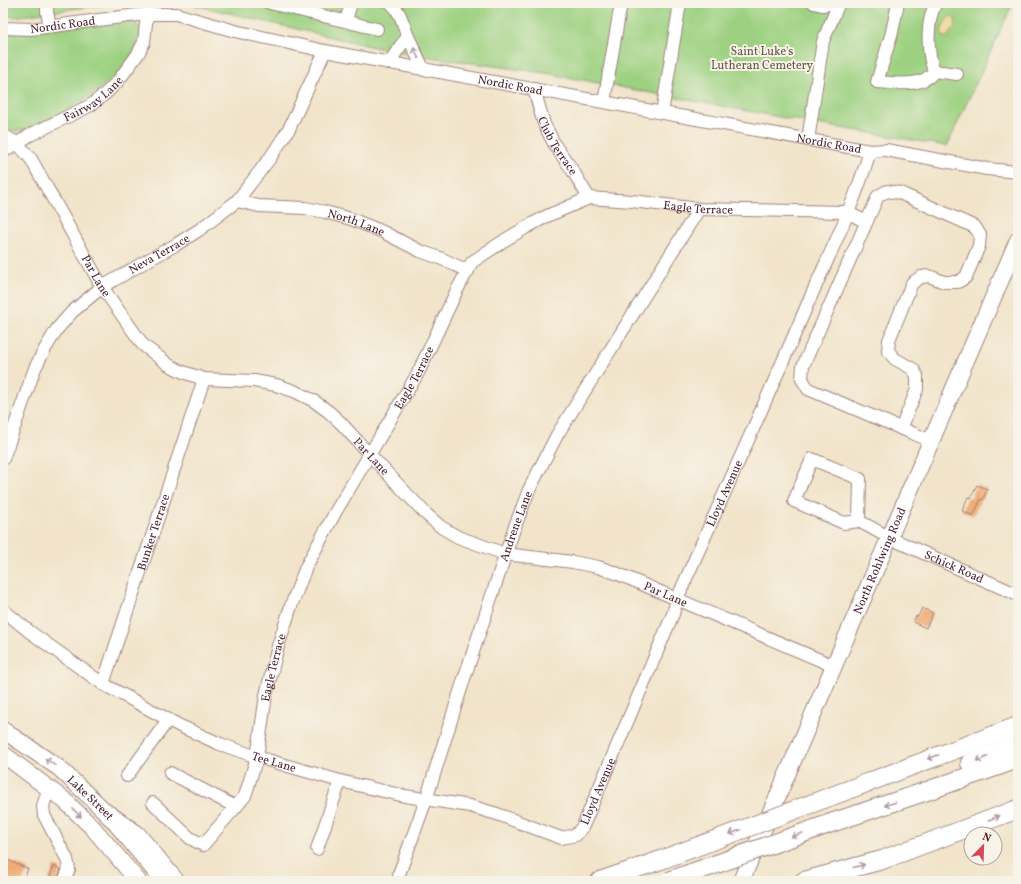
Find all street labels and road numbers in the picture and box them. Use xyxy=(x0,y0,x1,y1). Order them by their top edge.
street label: Nordic Road xyxy=(29,14,97,38)
street label: Nordic Road xyxy=(476,72,544,100)
street label: Fairway Lane xyxy=(61,73,128,126)
street label: Club Terrace xyxy=(533,115,581,179)
street label: Nordic Road xyxy=(795,131,863,158)
street label: Eagle Terrace xyxy=(663,198,733,219)
street label: North Lane xyxy=(326,206,388,241)
street label: Neva Terrace xyxy=(126,231,193,279)
street label: Par Lane xyxy=(77,252,114,301)
street label: Eagle Terrace xyxy=(391,344,439,413)
street label: Par Lane xyxy=(349,435,392,479)
street label: Lloyd Avenue xyxy=(703,458,747,529)
street label: Andrene Lane xyxy=(497,489,537,564)
street label: Bunker Terrace xyxy=(134,492,174,573)
street label: North Rohlwing Road xyxy=(850,505,911,617)
street label: Schick Road xyxy=(921,547,986,588)
street label: Par Lane xyxy=(641,579,690,612)
street label: Eagle Terrace xyxy=(258,631,291,703)
street label: Tee Lane xyxy=(249,749,298,777)
street label: Lloyd Avenue xyxy=(577,755,620,828)
street label: Lake Street xyxy=(63,772,117,824)

